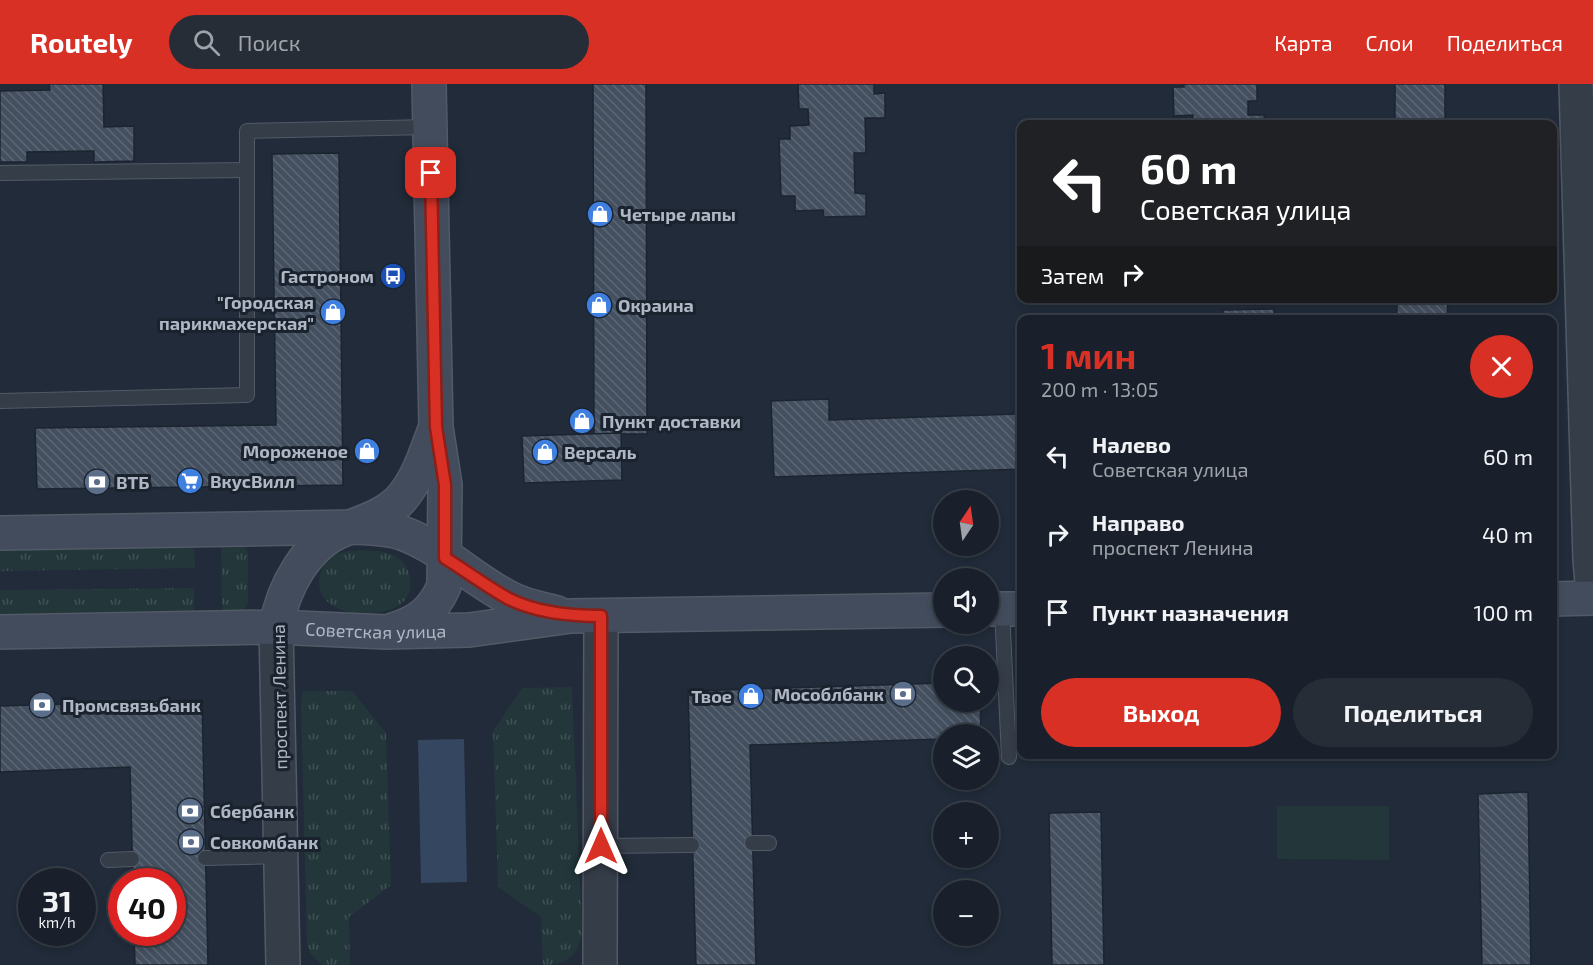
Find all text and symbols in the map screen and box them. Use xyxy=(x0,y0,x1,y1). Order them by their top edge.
search box xyxy=(169,15,589,69)
text: Routely xyxy=(30,25,133,59)
icon: search xyxy=(190,26,223,59)
text: Поиск xyxy=(238,29,301,55)
text: Карта xyxy=(1274,30,1333,55)
text: Слои xyxy=(1366,30,1414,55)
text: Поделиться xyxy=(1447,30,1563,55)
text: 60 m xyxy=(1140,142,1237,192)
icon: left xyxy=(1041,144,1119,222)
pin xyxy=(405,147,456,198)
icon: arrive xyxy=(414,156,447,189)
text: Советская улица xyxy=(1140,193,1351,225)
shop icon: Четыре лапы xyxy=(585,199,615,229)
place label: Четыре лапы xyxy=(620,203,736,225)
icon: right xyxy=(1116,258,1149,291)
bus stop icon: Гастроном xyxy=(378,261,408,291)
text: Затем xyxy=(1041,262,1104,288)
place label: Гастроном xyxy=(280,265,374,287)
shop icon: Окраина xyxy=(584,290,614,320)
place label: "Городская парикмахерская" xyxy=(159,291,314,334)
place label: Окраина xyxy=(618,294,694,316)
shop icon: "Городская парикмахерская" xyxy=(318,297,348,327)
text: 1 мин xyxy=(1041,333,1136,376)
button: close xyxy=(1470,335,1533,398)
text: 200 m · 13:05 xyxy=(1041,377,1159,401)
shop icon: Пункт доставки xyxy=(567,406,597,436)
place label: Пункт доставки xyxy=(602,410,741,432)
text: Налево xyxy=(1092,431,1171,457)
shop icon: Мороженое xyxy=(352,436,382,466)
shop icon: Версаль xyxy=(530,437,560,467)
place label: Мороженое xyxy=(243,440,348,462)
icon: left xyxy=(1041,440,1074,473)
place label: Версаль xyxy=(564,441,637,463)
text: 60 m xyxy=(1483,443,1533,469)
text: Советская улица xyxy=(1092,457,1249,481)
supermarket icon: ВкусВилл xyxy=(175,466,205,496)
bank icon: ВТБ xyxy=(82,467,112,497)
place label: ВкусВилл xyxy=(210,470,295,492)
place label: ВТБ xyxy=(116,471,150,493)
north arrow xyxy=(933,490,999,556)
map controls xyxy=(933,490,999,946)
text: Направо xyxy=(1092,509,1185,535)
icon: right xyxy=(1041,518,1074,551)
text: 40 m xyxy=(1482,521,1533,547)
text: проспект Ленина xyxy=(1092,535,1254,559)
button: sound xyxy=(933,568,999,634)
icon: arrive xyxy=(1041,596,1074,629)
text: Пункт назначения xyxy=(1092,599,1289,625)
text: 100 m xyxy=(1474,599,1533,625)
street label: Советская улица xyxy=(305,617,447,643)
street label: проспект Ленина xyxy=(267,624,291,770)
button: search xyxy=(933,646,999,712)
button: Выход xyxy=(1041,678,1281,747)
button: Поделиться xyxy=(1293,678,1533,747)
bank icon: Мособлбанк xyxy=(888,679,918,709)
shop icon: Твое xyxy=(736,681,766,711)
place label: Мособлбанк xyxy=(774,683,884,705)
place label: Твое xyxy=(691,685,732,707)
bank icon: Промсвязьбанк xyxy=(27,690,57,720)
place label: Промсвязьбанк xyxy=(62,694,201,716)
button: layers xyxy=(933,724,999,790)
bank icon: Сбербанк xyxy=(175,796,205,826)
place label: Сбербанк xyxy=(210,800,294,822)
button: + xyxy=(933,802,999,868)
position arrow xyxy=(569,814,633,878)
bank icon: Совкомбанк xyxy=(176,827,206,857)
place label: Совкомбанк xyxy=(210,831,318,853)
speed limit sign: 40 xyxy=(108,868,186,946)
button: − xyxy=(933,880,999,946)
text: 31 xyxy=(42,882,72,918)
text: km/h xyxy=(38,913,76,931)

